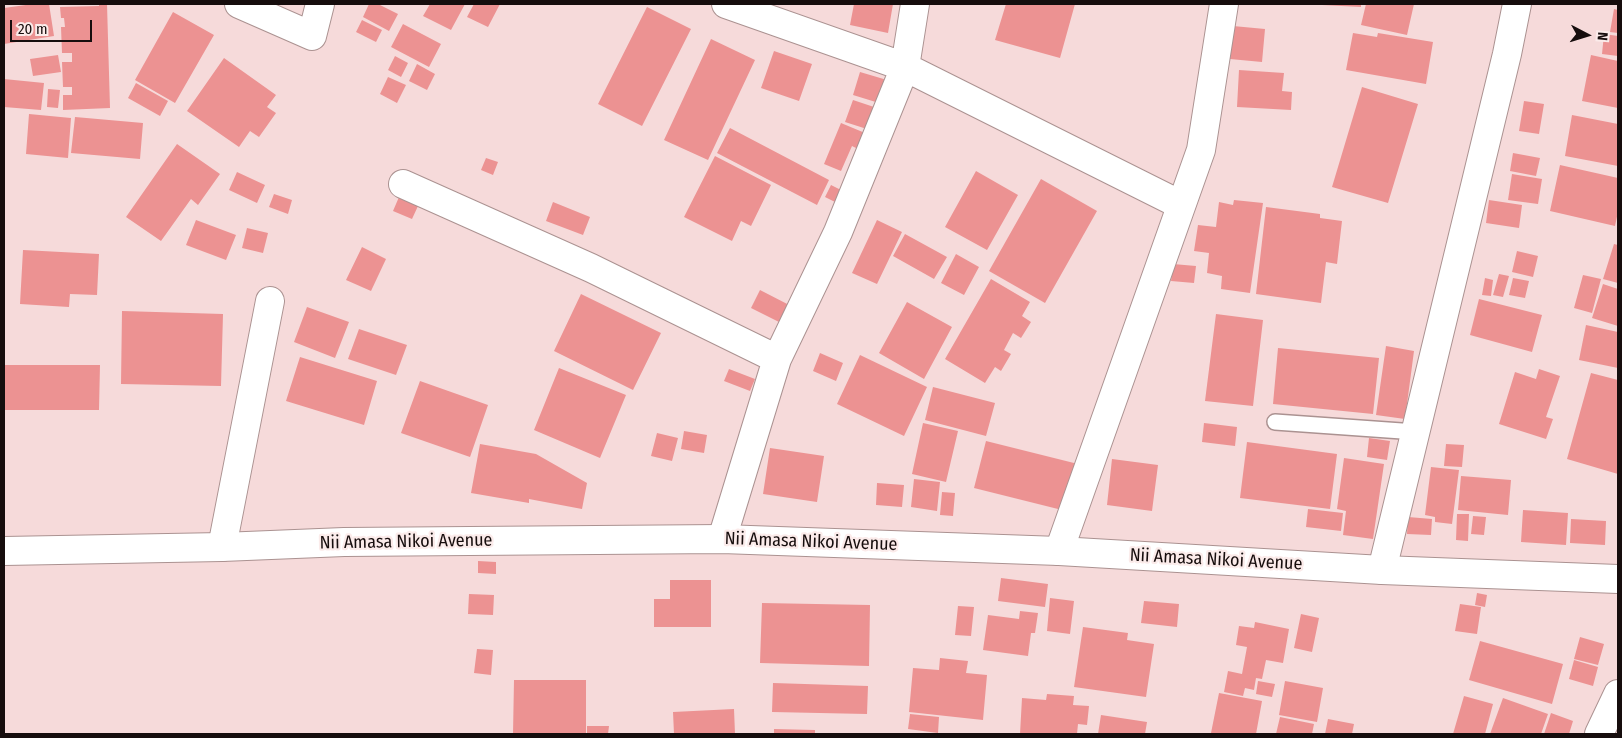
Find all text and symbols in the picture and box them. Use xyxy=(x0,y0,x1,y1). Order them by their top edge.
scale bar xyxy=(12,10,95,42)
north arrow xyxy=(1562,10,1612,60)
text: 20 m xyxy=(18,20,48,38)
text: N xyxy=(1594,31,1611,41)
street label: Nii Amasa Nikoi Avenue xyxy=(724,528,898,556)
street label: Nii Amasa Nikoi Avenue xyxy=(319,530,493,554)
street label: Nii Amasa Nikoi Avenue xyxy=(1129,545,1303,575)

